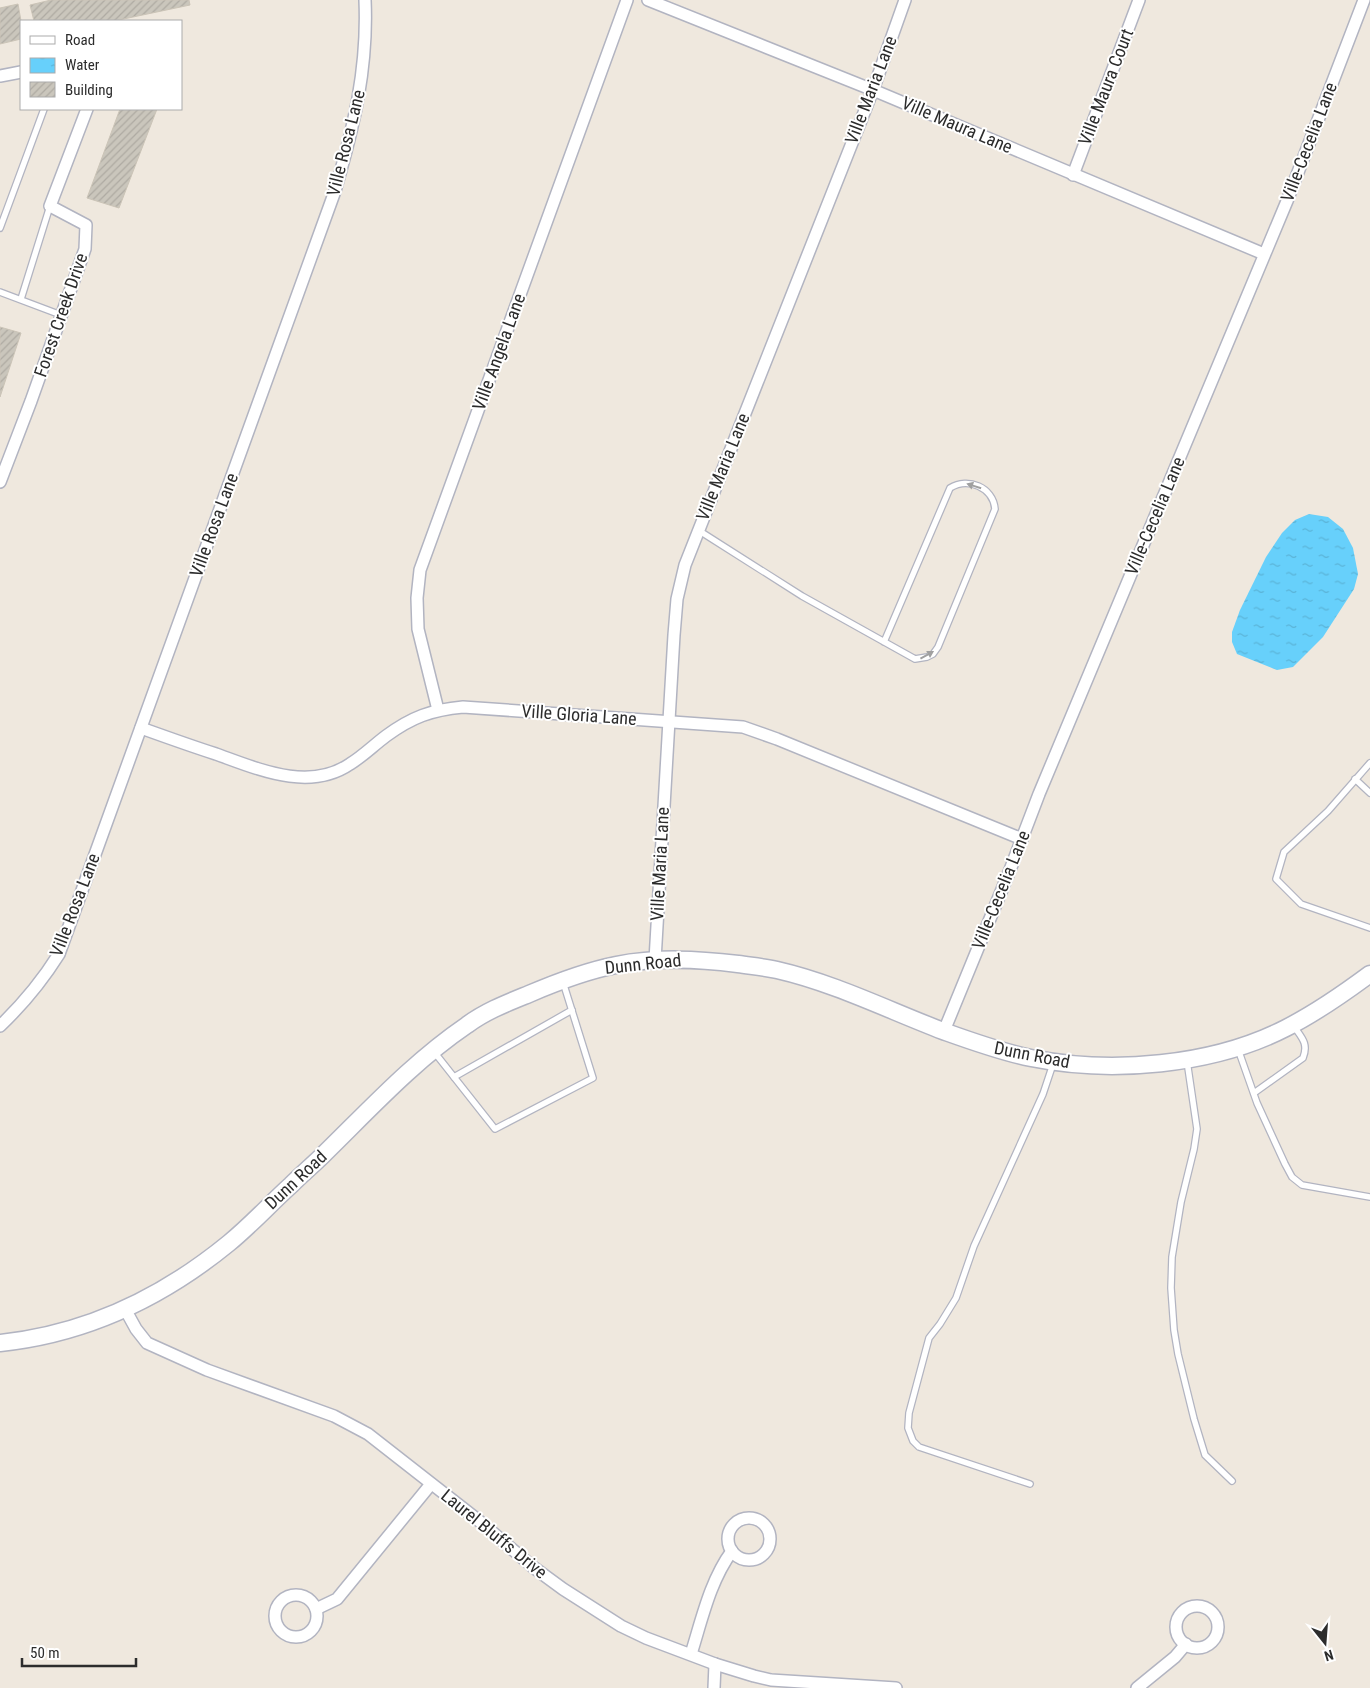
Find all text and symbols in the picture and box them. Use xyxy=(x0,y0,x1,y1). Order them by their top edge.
legend xyxy=(20,20,182,110)
street label: Ville Maura Court xyxy=(1074,26,1137,148)
text: Road xyxy=(65,31,95,49)
street label: Ville Maria Lane xyxy=(840,33,901,147)
text: Water xyxy=(65,56,100,74)
street label: Ville-Cecelia Lane xyxy=(1276,79,1341,204)
text: Building xyxy=(65,81,113,99)
street label: Ville Rosa Lane xyxy=(322,87,369,198)
street label: Ville Maura Lane xyxy=(899,92,1016,157)
street label: Forest Creek Drive xyxy=(30,250,92,379)
street label: Ville Angela Lane xyxy=(468,291,529,413)
street label: Ville Maria Lane xyxy=(691,410,754,524)
street label: Ville-Cecelia Lane xyxy=(1120,454,1189,578)
street label: Ville Rosa Lane xyxy=(185,470,242,580)
one-way arrow xyxy=(967,481,982,489)
one-way arrow xyxy=(920,651,935,659)
street label: Ville Gloria Lane xyxy=(521,700,637,729)
street label: Ville Maria Lane xyxy=(646,807,673,921)
street label: Ville-Cecelia Lane xyxy=(967,827,1034,952)
street label: Ville Rosa Lane xyxy=(45,850,104,959)
street label: Dunn Road xyxy=(604,949,682,978)
street label: Dunn Road xyxy=(992,1037,1072,1072)
street label: Dunn Road xyxy=(260,1146,331,1213)
street label: Laurel Bluffs Drive xyxy=(437,1484,552,1583)
north arrow xyxy=(1300,1618,1350,1668)
scale bar xyxy=(22,1636,136,1668)
text: 50 m xyxy=(30,1644,60,1662)
text: N xyxy=(1322,1647,1335,1664)

